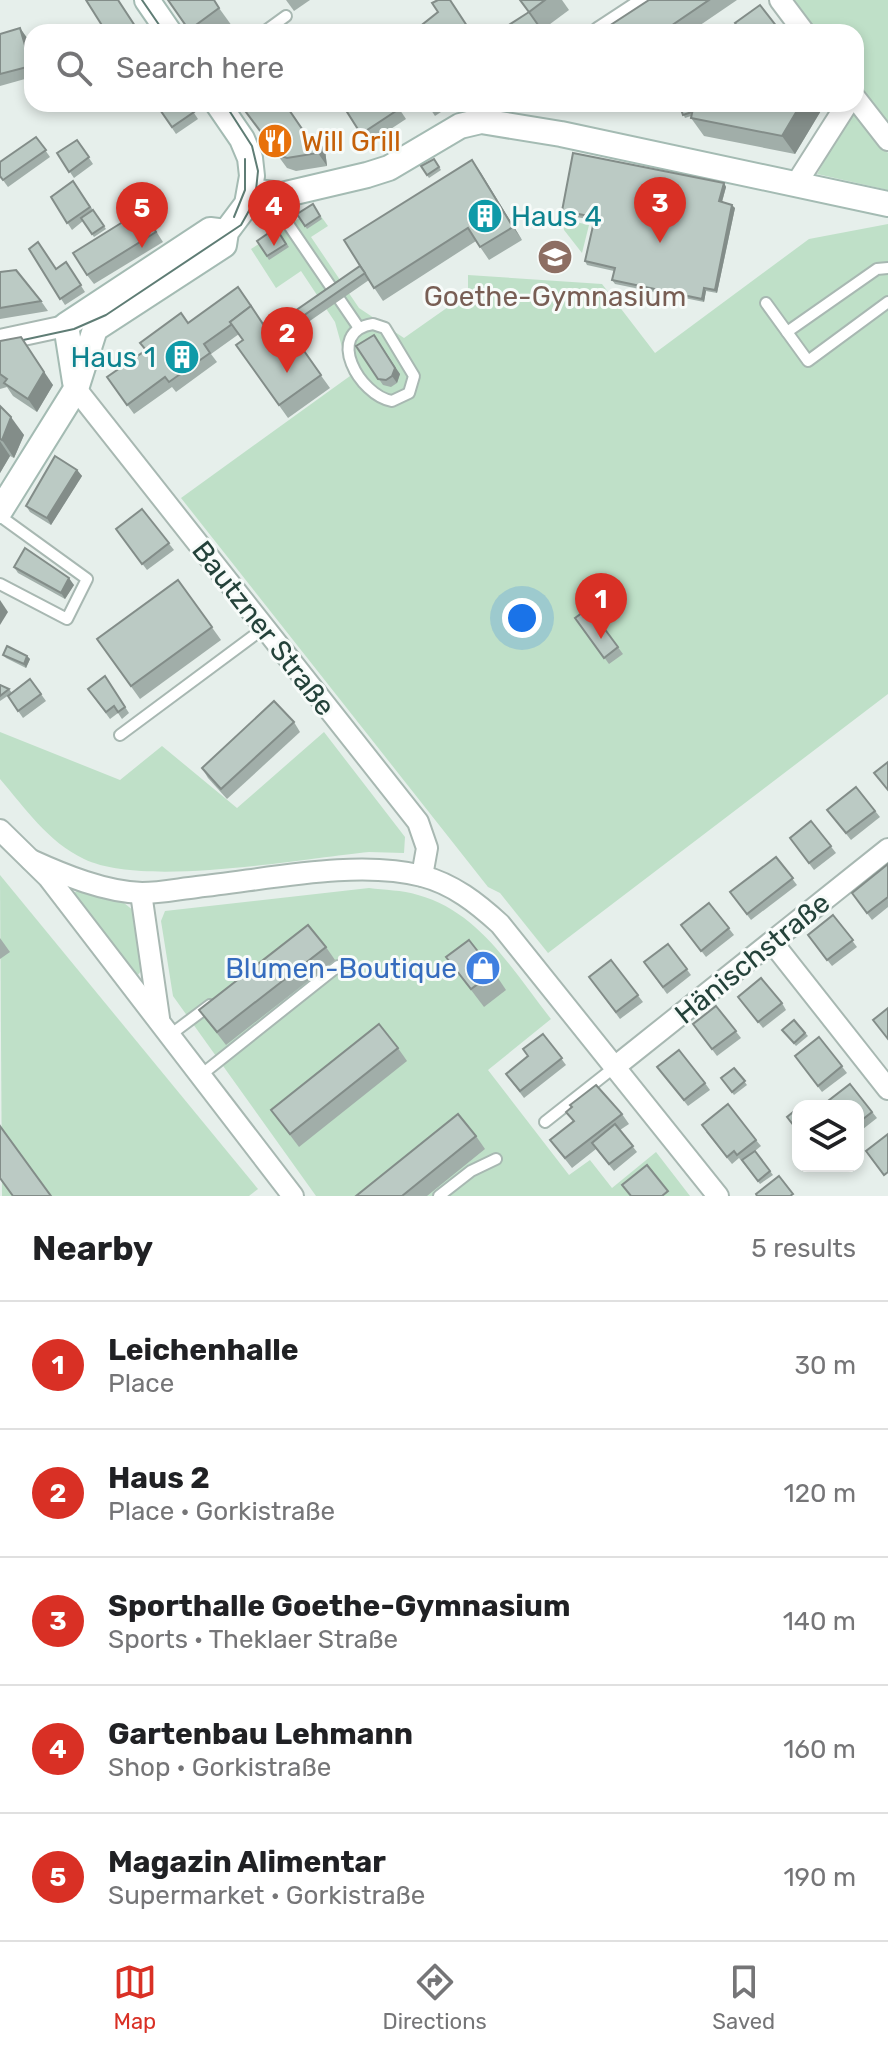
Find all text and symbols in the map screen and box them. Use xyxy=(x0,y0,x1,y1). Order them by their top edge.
search box xyxy=(24,24,864,112)
icon: search xyxy=(52,46,96,90)
text: Search here xyxy=(116,50,284,86)
restaurant icon: Will Grill xyxy=(256,122,294,160)
place label: Will Grill xyxy=(301,125,401,158)
pin: 3 xyxy=(634,177,686,243)
pin: 4 xyxy=(248,180,300,246)
pin: 5 xyxy=(116,182,168,248)
building icon: Haus 4 xyxy=(466,197,504,235)
place label: Haus 4 xyxy=(511,200,602,233)
school or university icon: Goethe-Gymnasium xyxy=(536,238,574,276)
place label: Goethe-Gymnasium xyxy=(424,280,686,313)
pin: 2 xyxy=(261,307,313,373)
building icon: Haus 1 xyxy=(163,338,201,376)
place label: Haus 1 xyxy=(71,341,156,374)
street label: Bautzner Straße xyxy=(185,535,342,722)
pin: 1 xyxy=(575,573,627,639)
your location xyxy=(502,598,542,638)
street label: Hänischstraße xyxy=(668,886,836,1031)
shop icon: Blumen-Boutique xyxy=(464,949,502,987)
place label: Blumen-Boutique xyxy=(225,952,457,985)
map controls xyxy=(792,1100,864,1172)
button: layers xyxy=(792,1100,864,1172)
text: Nearby xyxy=(32,1228,153,1269)
text: 5 results xyxy=(751,1233,856,1264)
text: Leichenhalle xyxy=(108,1332,299,1368)
text: 1 xyxy=(52,1350,64,1381)
text: 30 m xyxy=(794,1350,856,1381)
text: Place xyxy=(108,1368,174,1399)
text: Haus 2 xyxy=(108,1460,210,1496)
text: 2 xyxy=(50,1478,66,1509)
text: 120 m xyxy=(784,1478,856,1509)
text: Place · Gorkistraße xyxy=(108,1496,335,1527)
text: Sporthalle Goethe-Gymnasium xyxy=(108,1588,571,1624)
text: 3 xyxy=(49,1606,67,1637)
text: 140 m xyxy=(783,1606,856,1637)
text: Sports · Theklaer Straße xyxy=(108,1624,398,1655)
text: Gartenbau Lehmann xyxy=(108,1716,413,1752)
text: 4 xyxy=(49,1734,67,1765)
text: 160 m xyxy=(783,1734,856,1765)
text: Shop · Gorkistraße xyxy=(108,1752,331,1783)
text: Magazin Alimentar xyxy=(108,1844,386,1880)
text: 5 xyxy=(50,1862,66,1893)
text: 190 m xyxy=(783,1862,856,1893)
text: Supermarket · Gorkistraße xyxy=(108,1880,425,1911)
tab: Map xyxy=(113,1960,157,2035)
tab: Directions xyxy=(382,1960,487,2035)
tab: Saved xyxy=(712,1960,775,2035)

